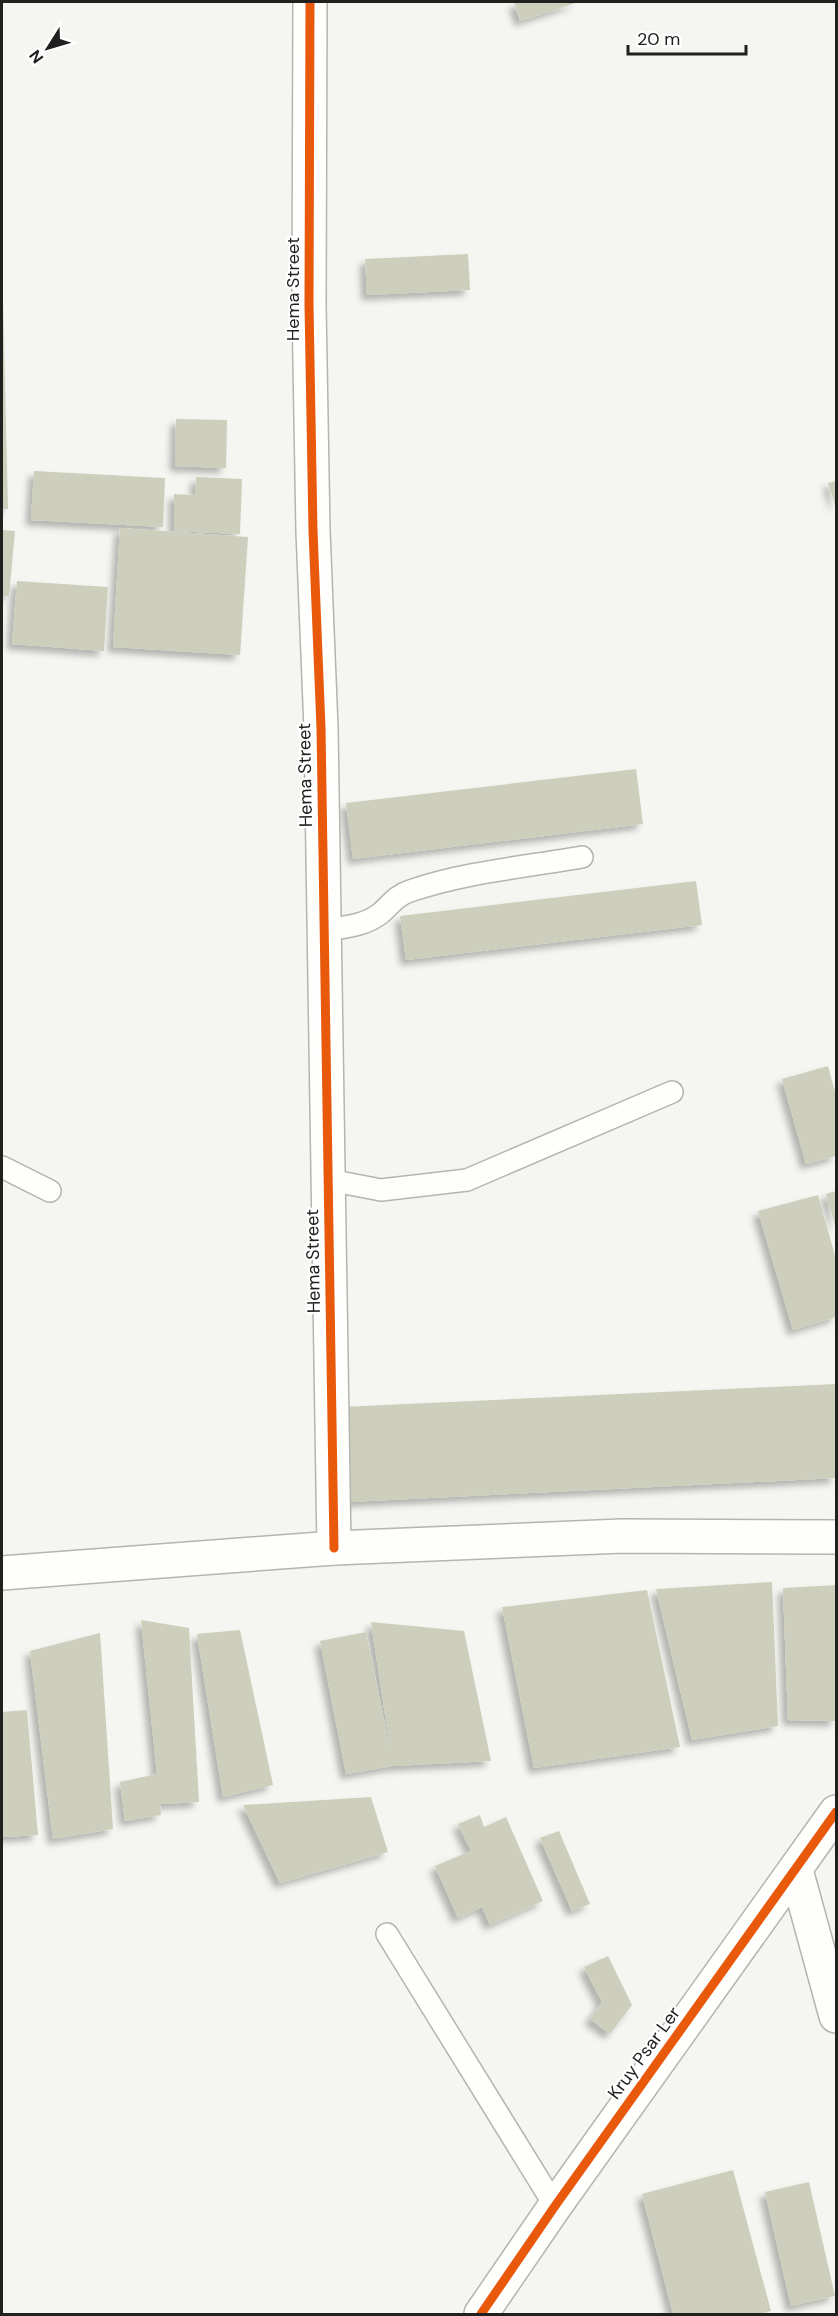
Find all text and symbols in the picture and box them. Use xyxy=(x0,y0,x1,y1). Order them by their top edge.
north arrow xyxy=(18,18,78,78)
scale bar xyxy=(628,18,746,56)
text: 20 m xyxy=(637,27,680,51)
text: N xyxy=(25,46,48,68)
street label: Hema Street xyxy=(281,237,305,341)
street label: Hema Street xyxy=(292,723,318,827)
street label: Hema Street xyxy=(300,1209,326,1313)
street label: Kruy Psar Ler xyxy=(602,2002,686,2104)

